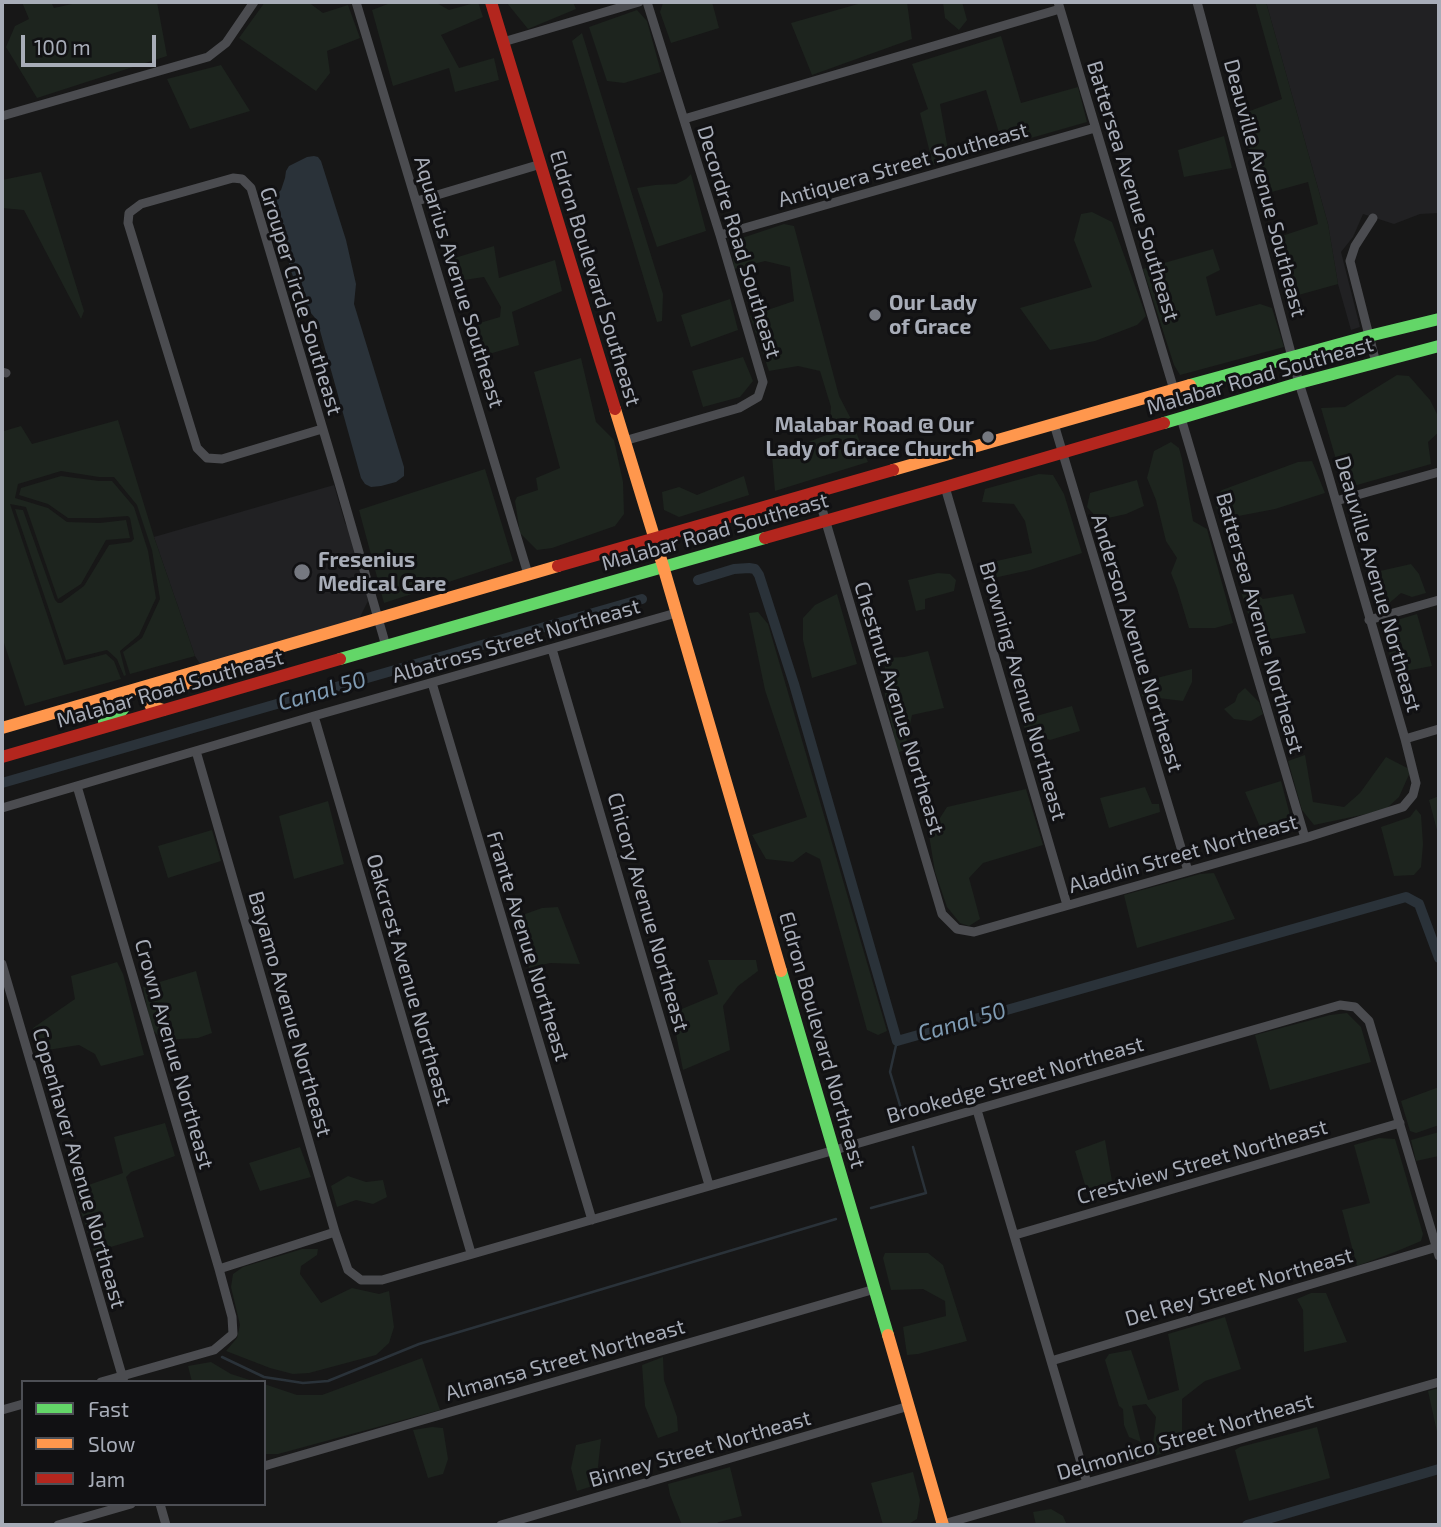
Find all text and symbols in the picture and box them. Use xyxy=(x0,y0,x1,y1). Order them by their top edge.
scale bar xyxy=(24,21,159,65)
text: 100 m xyxy=(34,34,91,59)
street label: Deauville Avenue Southeast xyxy=(1218,56,1312,320)
street label: Battersea Avenue Southeast xyxy=(1081,58,1185,324)
street label: Antiquera Street Southeast xyxy=(775,117,1031,213)
street label: Decordre Road Southeast xyxy=(692,123,786,361)
street label: Eldron Boulevard Southeast xyxy=(544,147,646,409)
street label: Aquarius Avenue Southeast xyxy=(409,153,509,411)
street label: Grouper Circle Southeast xyxy=(254,184,348,418)
place label: Our Lady of Grace xyxy=(889,290,977,340)
marker: Our Lady of Grace xyxy=(867,307,883,323)
street label: Malabar Road Southeast xyxy=(1144,332,1376,420)
place label: Malabar Road @ Our Lady of Grace Church xyxy=(766,412,974,462)
marker: Malabar Road @ Our Lady of Grace Church xyxy=(980,429,996,445)
street label: Deauville Avenue Northeast xyxy=(1329,453,1427,715)
street label: Malabar Road Southeast xyxy=(599,488,831,576)
street label: Battersea Avenue Northeast xyxy=(1211,490,1309,756)
street label: Anderson Avenue Northeast xyxy=(1086,511,1188,775)
place label: Fresenius Medical Care xyxy=(318,547,446,597)
street label: Browning Avenue Northeast xyxy=(974,559,1072,823)
marker: Fresenius Medical Care xyxy=(292,562,312,582)
street label: Chestnut Avenue Northeast xyxy=(849,579,949,837)
street label: Albatross Street Northeast xyxy=(389,594,643,688)
street label: Malabar Road Southeast xyxy=(54,645,286,733)
water label: Canal 50 xyxy=(275,665,369,717)
street label: Chicory Avenue Northeast xyxy=(602,790,694,1034)
street label: Aladdin Street Northeast xyxy=(1066,809,1300,899)
street label: Frante Avenue Northeast xyxy=(481,828,575,1064)
street label: Oakcrest Avenue Northeast xyxy=(361,851,457,1109)
street label: Bayamo Avenue Northeast xyxy=(243,888,337,1140)
street label: Eldron Boulevard Northeast xyxy=(773,909,871,1171)
street label: Crown Avenue Northeast xyxy=(129,936,219,1172)
water label: Canal 50 xyxy=(915,996,1009,1048)
street label: Copenhaver Avenue Northeast xyxy=(27,1025,131,1311)
street label: Brookedge Street Northeast xyxy=(884,1031,1146,1129)
street label: Crestview Street Northeast xyxy=(1074,1114,1330,1210)
street label: Del Rey Street Northeast xyxy=(1122,1242,1356,1332)
street label: Almansa Street Northeast xyxy=(442,1314,688,1406)
legend xyxy=(21,1380,266,1506)
street label: Delmonico Street Northeast xyxy=(1054,1388,1316,1486)
text: Fast xyxy=(88,1396,129,1421)
street label: Binney Street Northeast xyxy=(586,1405,814,1493)
text: Slow xyxy=(88,1431,135,1456)
text: Jam xyxy=(88,1466,125,1491)

